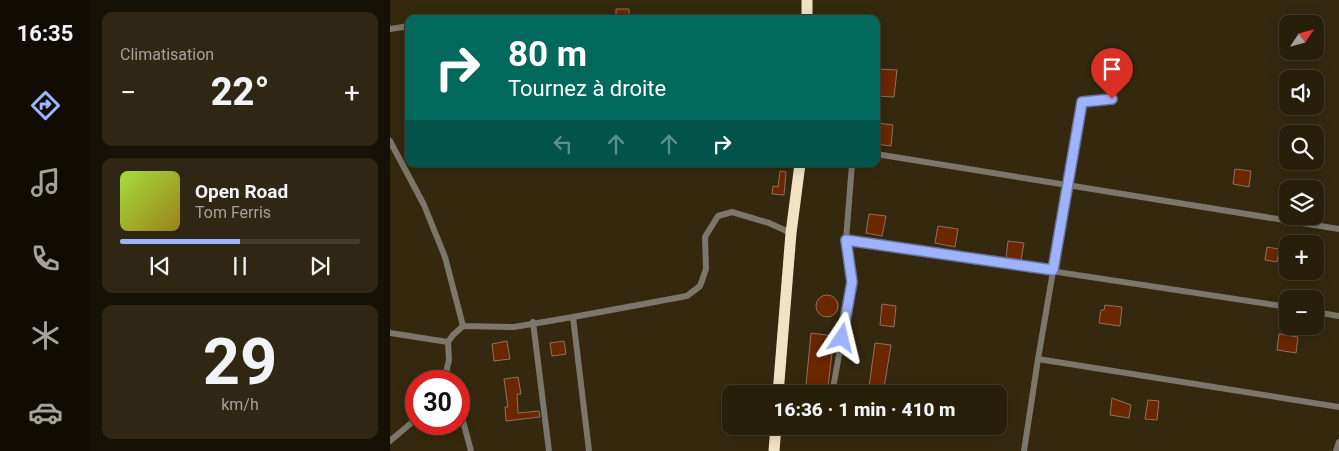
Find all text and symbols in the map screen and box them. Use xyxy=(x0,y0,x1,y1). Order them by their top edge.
north arrow xyxy=(1279,15,1324,60)
map controls xyxy=(1279,15,1324,335)
text: 16:35 xyxy=(17,21,73,46)
text: 80 m xyxy=(508,34,587,75)
icon: right xyxy=(425,35,490,100)
text: Climatisation xyxy=(120,45,214,64)
pin xyxy=(1091,48,1133,99)
icon: arrive xyxy=(1098,55,1126,83)
text: 22° xyxy=(211,70,269,114)
button: sound xyxy=(1279,70,1324,115)
text: − xyxy=(120,76,136,109)
text: + xyxy=(344,76,360,109)
text: Tournez à droite xyxy=(508,76,666,101)
icon: directions xyxy=(28,88,63,123)
button: search xyxy=(1279,125,1324,170)
icon: left xyxy=(549,130,577,158)
icon: ahead xyxy=(602,130,630,158)
icon: ahead xyxy=(655,130,683,158)
icon: right xyxy=(708,130,736,158)
icon: music xyxy=(28,165,63,200)
text: Open Road xyxy=(195,180,288,203)
button: layers xyxy=(1279,180,1324,225)
text: Tom Ferris xyxy=(195,203,271,222)
button: + xyxy=(1279,235,1324,280)
icon: phone xyxy=(28,241,63,276)
icon: previous xyxy=(146,252,174,280)
icon: pause xyxy=(226,252,254,280)
icon: next xyxy=(306,252,334,280)
button: − xyxy=(1279,290,1324,335)
position arrow xyxy=(815,311,867,363)
icon: climate xyxy=(28,318,63,353)
text: 29 xyxy=(203,324,277,400)
speed limit sign: 30 xyxy=(405,370,470,435)
icon: car xyxy=(28,395,63,430)
text: km/h xyxy=(221,395,259,414)
text: 16:36 · 1 min · 410 m xyxy=(773,398,956,421)

